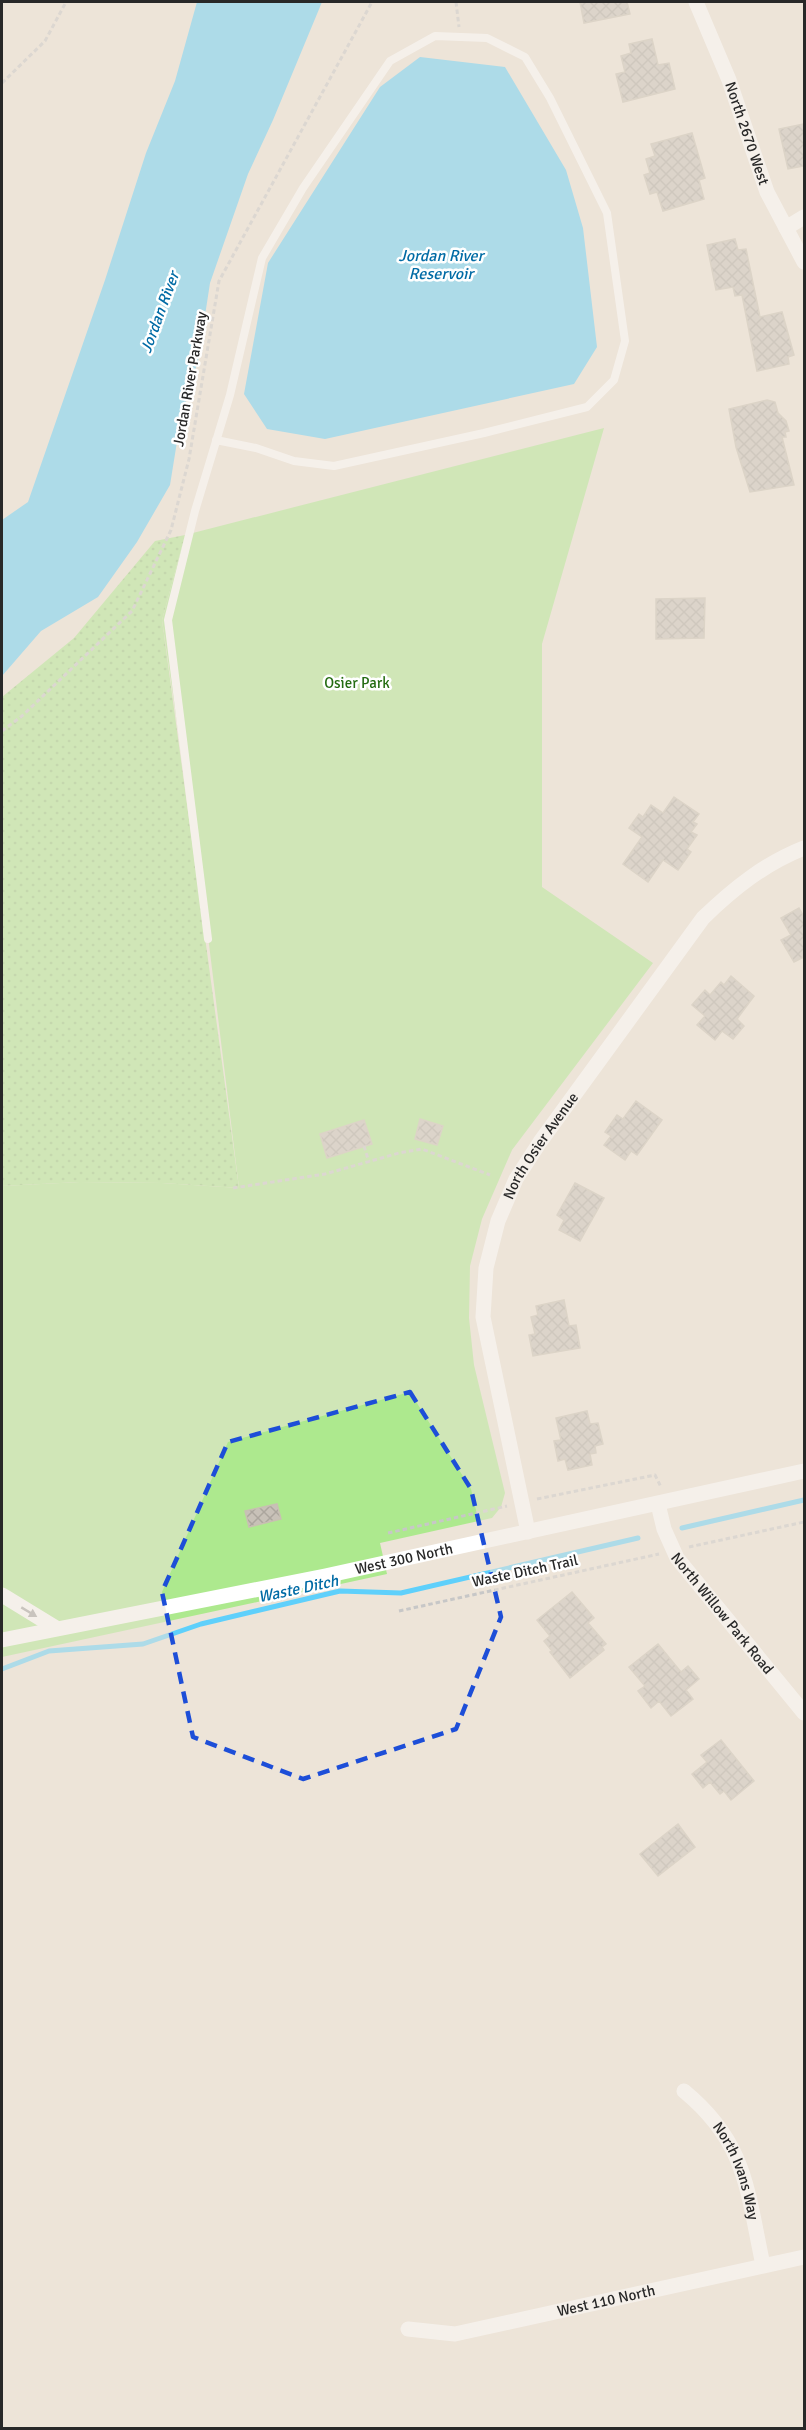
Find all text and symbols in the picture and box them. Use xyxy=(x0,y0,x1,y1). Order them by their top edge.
street label: North 2670 West xyxy=(721,79,773,187)
water label: Jordan River Reservoir xyxy=(399,246,486,284)
water label: Jordan River xyxy=(136,267,185,356)
street label: Jordan River Parkway xyxy=(169,310,211,448)
park label: Osier Park xyxy=(324,674,390,692)
street label: North Osier Avenue xyxy=(499,1089,582,1202)
street label: West 300 North xyxy=(353,1539,454,1578)
street label: North Willow Park Road xyxy=(667,1549,777,1678)
street label: Waste Ditch Trail xyxy=(470,1551,580,1591)
water label: Waste Ditch xyxy=(256,1570,341,1607)
one-way arrow xyxy=(21,1606,37,1617)
street label: North Ivans Way xyxy=(709,2118,763,2221)
street label: West 110 North xyxy=(555,2281,657,2320)

